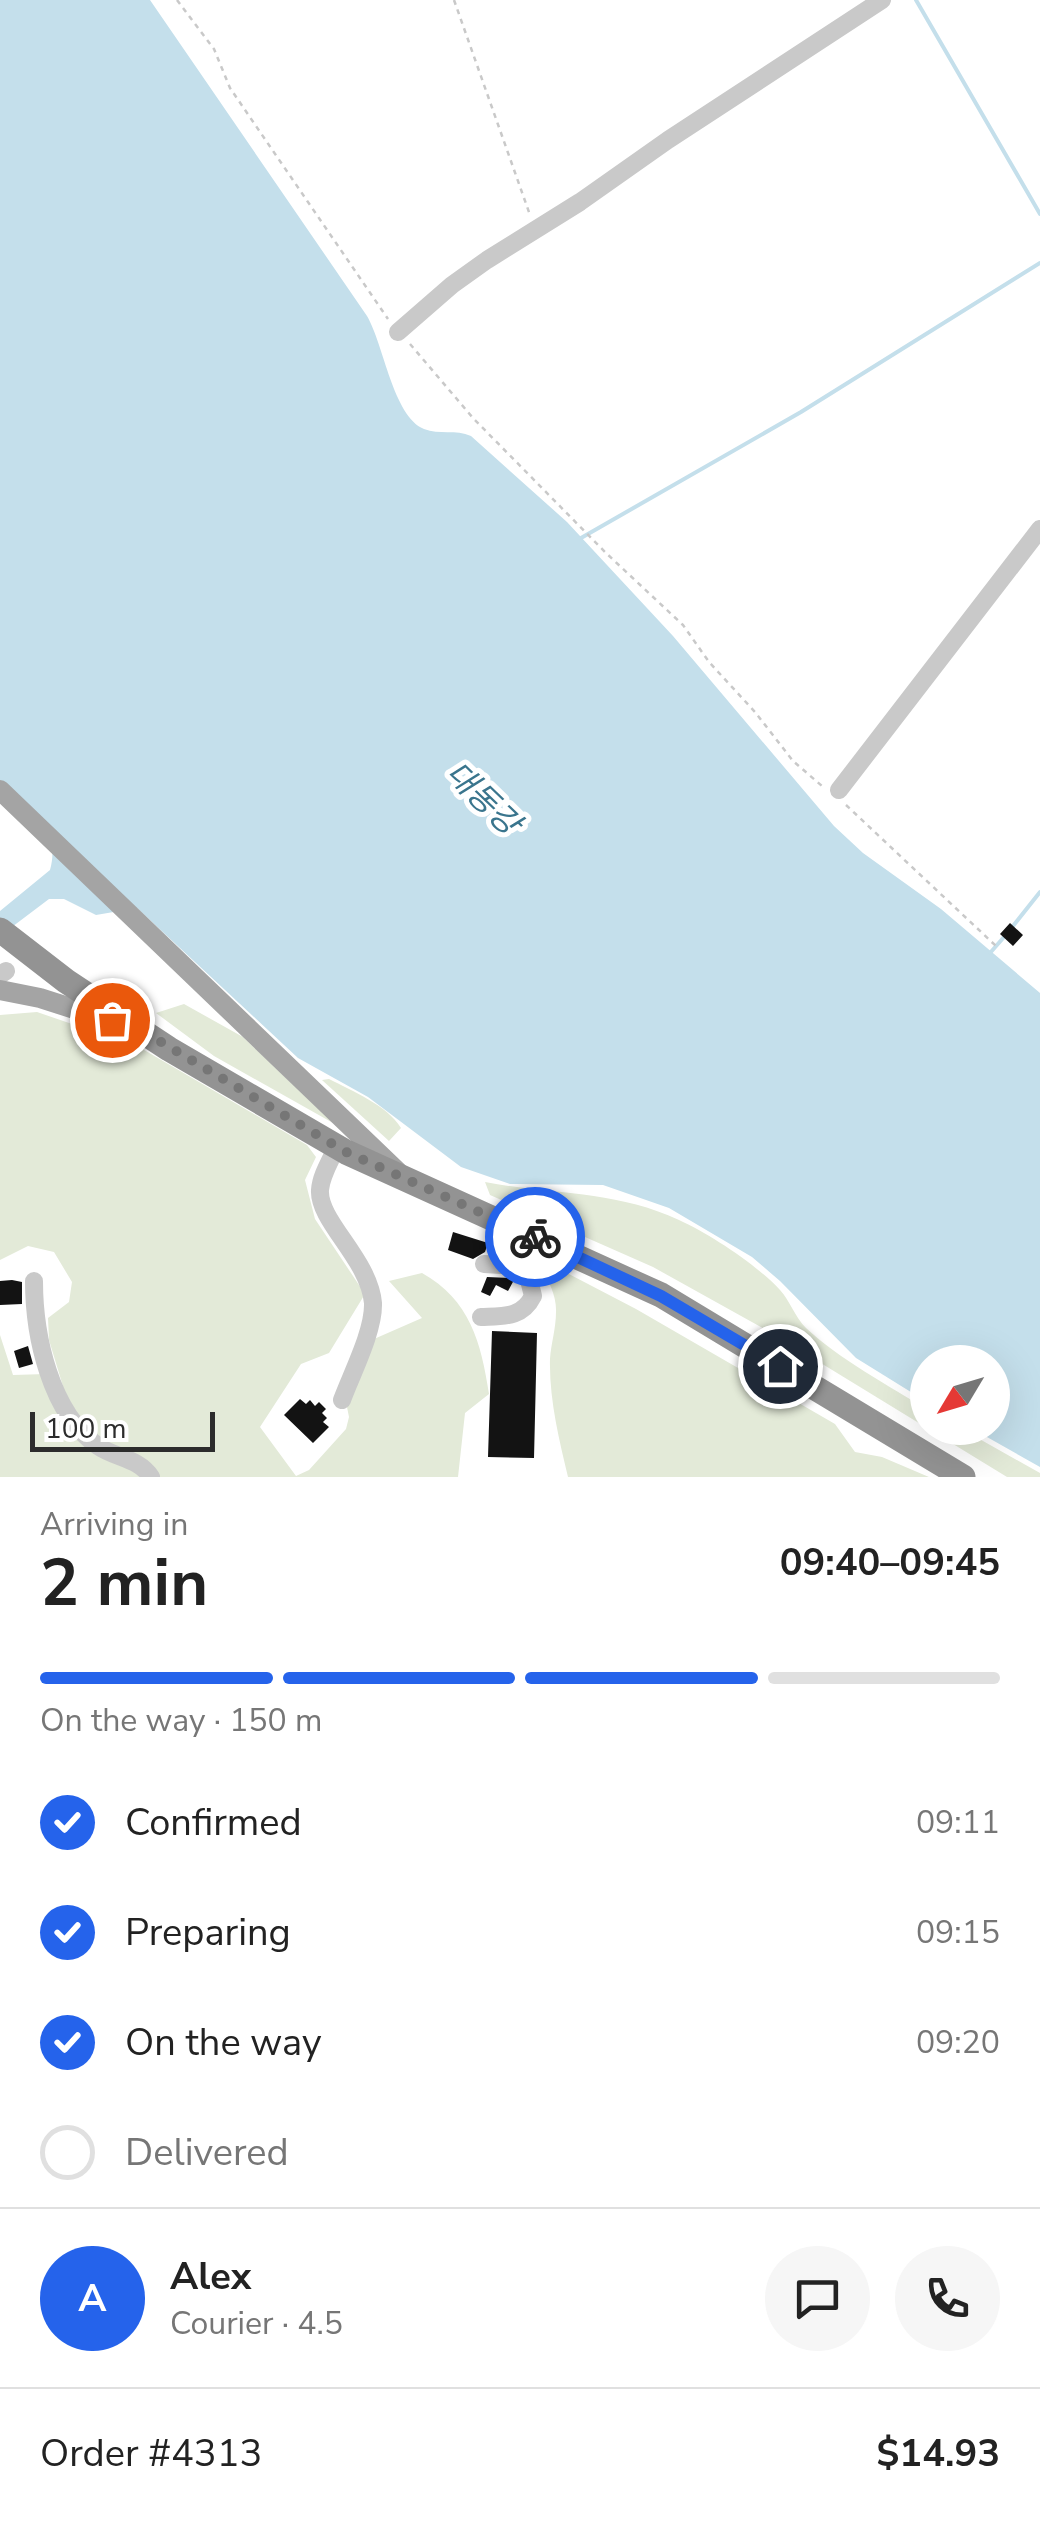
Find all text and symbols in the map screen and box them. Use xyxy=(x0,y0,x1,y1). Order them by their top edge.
water label: 대동강 xyxy=(436,752,533,848)
pin xyxy=(70,978,155,1063)
icon: bag xyxy=(85,993,140,1048)
courier xyxy=(485,1187,585,1287)
icon: bike xyxy=(508,1210,563,1265)
pin xyxy=(738,1324,823,1409)
icon: home xyxy=(753,1339,808,1394)
north arrow xyxy=(910,1345,1010,1445)
map controls xyxy=(910,1345,1010,1445)
scale bar xyxy=(30,1407,215,1452)
text: 100 m xyxy=(45,1410,127,1448)
text: Arriving in xyxy=(40,1503,188,1546)
text: 09:40–09:45 xyxy=(780,1537,1000,1588)
text: 2 min xyxy=(40,1539,208,1628)
text: On the way · 150 m xyxy=(40,1699,322,1742)
icon: check xyxy=(40,1795,95,1850)
text: Confirmed xyxy=(125,1797,302,1848)
text: 09:11 xyxy=(916,1801,1000,1844)
icon: check xyxy=(40,1905,95,1960)
text: Preparing xyxy=(125,1907,291,1958)
text: 09:15 xyxy=(916,1911,1000,1954)
icon: check xyxy=(40,2015,95,2070)
text: On the way xyxy=(125,2017,321,2068)
text: 09:20 xyxy=(916,2021,1000,2064)
text: Delivered xyxy=(125,2127,289,2178)
button: chat xyxy=(765,2246,870,2351)
button: phone xyxy=(895,2246,1000,2351)
text: Alex xyxy=(170,2251,251,2302)
text: A xyxy=(78,2273,107,2324)
text: Courier · 4.5 xyxy=(170,2302,343,2345)
text: Order #4313 xyxy=(40,2428,262,2479)
text: $14.93 xyxy=(877,2428,1000,2479)

